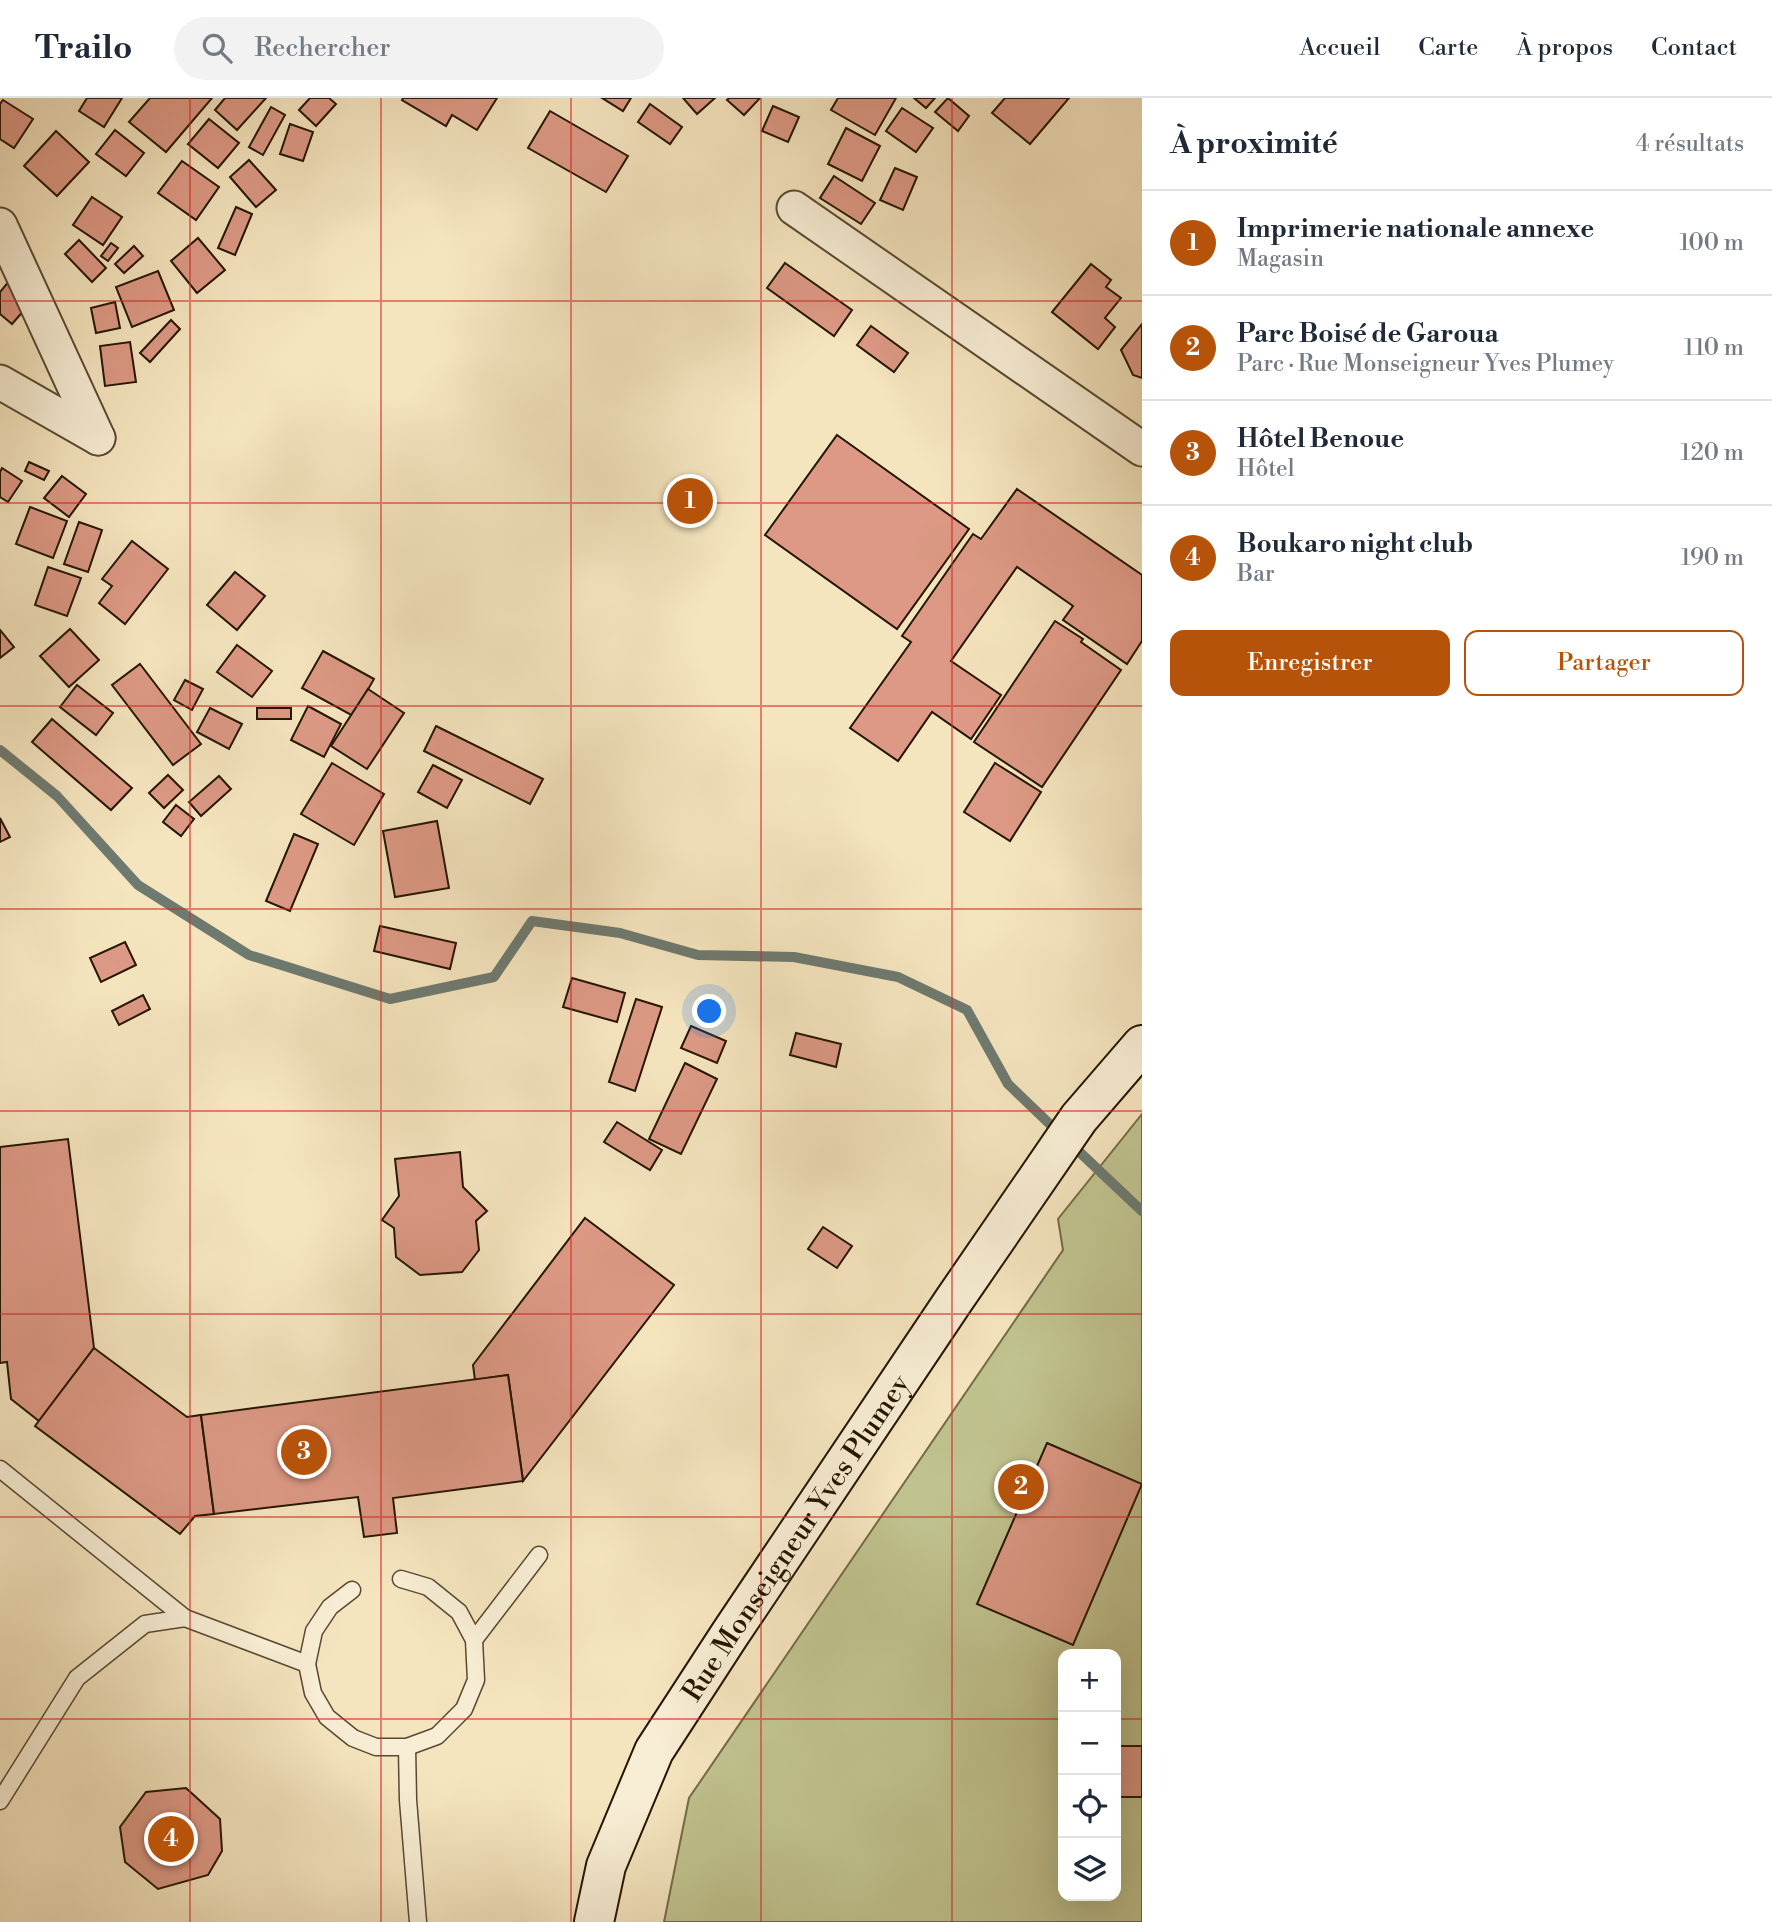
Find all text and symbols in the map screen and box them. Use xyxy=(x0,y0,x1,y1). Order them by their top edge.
search box xyxy=(174,17,664,80)
text: Trailo xyxy=(35,28,132,69)
icon: search xyxy=(198,29,236,67)
text: Rechercher xyxy=(254,32,391,64)
text: Accueil xyxy=(1299,33,1380,63)
text: Carte xyxy=(1418,33,1478,63)
text: À propos xyxy=(1516,33,1613,63)
text: Contact xyxy=(1651,33,1737,63)
text: À proximité xyxy=(1170,125,1338,163)
text: 4 résultats xyxy=(1636,130,1744,158)
text: Imprimerie nationale annexe xyxy=(1237,213,1594,245)
text: 1 xyxy=(1187,229,1199,257)
text: 100 m xyxy=(1679,229,1744,257)
text: Magasin xyxy=(1237,245,1324,273)
text: Parc Boisé de Garoua xyxy=(1237,318,1499,350)
text: 2 xyxy=(1186,334,1200,362)
text: 110 m xyxy=(1684,334,1744,362)
text: Parc · Rue Monseigneur Yves Plumey xyxy=(1237,350,1614,378)
text: Hôtel Benoue xyxy=(1237,423,1404,455)
text: 3 xyxy=(1186,439,1200,467)
text: 120 m xyxy=(1680,439,1744,467)
text: Hôtel xyxy=(1237,455,1295,483)
pin: 1 xyxy=(667,475,713,527)
text: Boukaro night club xyxy=(1237,528,1473,560)
text: 4 xyxy=(1185,544,1201,572)
text: 190 m xyxy=(1681,544,1744,572)
text: Bar xyxy=(1237,560,1275,588)
button: Enregistrer xyxy=(1170,630,1450,696)
button: Partager xyxy=(1464,630,1744,696)
your location xyxy=(692,994,726,1028)
street label: Rue Monseigneur Yves Plumey xyxy=(675,1368,918,1708)
pin: 3 xyxy=(281,1426,327,1478)
pin: 2 xyxy=(998,1461,1044,1513)
map controls xyxy=(1058,1649,1121,1901)
button: + xyxy=(1058,1649,1121,1712)
button: − xyxy=(1058,1712,1121,1775)
button: locate xyxy=(1058,1775,1121,1838)
pin: 4 xyxy=(148,1813,194,1865)
button: layers xyxy=(1058,1838,1121,1901)

